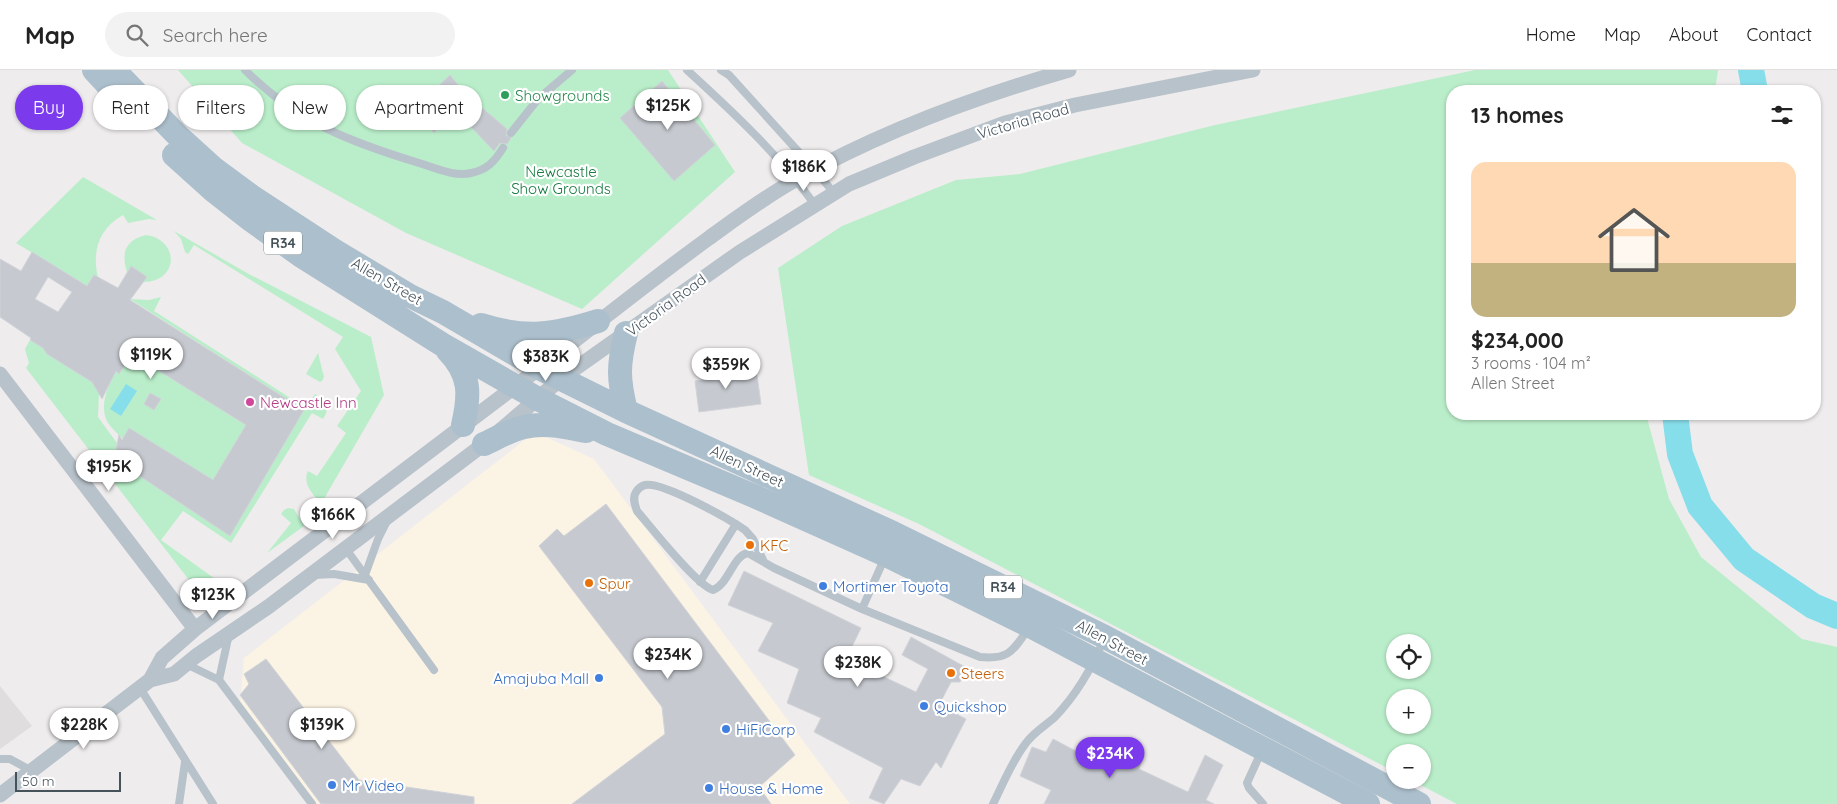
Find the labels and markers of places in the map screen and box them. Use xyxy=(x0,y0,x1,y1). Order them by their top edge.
place label: Showgrounds xyxy=(515,86,610,105)
pin: $125K xyxy=(633,88,703,131)
marker: Showgrounds xyxy=(499,89,511,101)
pin: $186K xyxy=(769,150,839,192)
pin: $119K xyxy=(116,338,186,380)
pin: $383K xyxy=(511,340,581,382)
pin: $359K xyxy=(691,348,761,390)
place label: Newcastle Inn xyxy=(260,393,357,412)
marker: Newcastle Inn xyxy=(244,396,256,408)
pin: $195K xyxy=(74,450,144,492)
pin: $166K xyxy=(298,498,368,540)
place label: KFC xyxy=(760,536,788,555)
marker: KFC xyxy=(744,539,756,551)
place label: Spur xyxy=(599,574,631,593)
marker: Spur xyxy=(583,577,595,589)
place label: Mortimer Toyota xyxy=(833,577,949,596)
pin: $123K xyxy=(178,578,248,620)
marker: Mortimer Toyota xyxy=(817,580,829,592)
pin: $234K xyxy=(633,638,703,680)
pin: $238K xyxy=(823,646,893,688)
place label: Steers xyxy=(961,664,1004,683)
marker: Steers xyxy=(945,667,957,679)
place label: Amajuba Mall xyxy=(493,669,589,688)
marker: Amajuba Mall xyxy=(593,672,605,684)
place label: Quickshop xyxy=(934,697,1007,716)
marker: Quickshop xyxy=(918,700,930,712)
pin: $228K xyxy=(49,708,119,750)
pin: $139K xyxy=(287,708,357,750)
place label: HiFiCorp xyxy=(736,720,795,739)
marker: HiFiCorp xyxy=(720,723,732,735)
pin: $234K xyxy=(1075,736,1145,779)
place label: Mr Video xyxy=(342,776,404,795)
marker: Mr Video xyxy=(326,779,338,791)
place label: House & Home xyxy=(719,779,823,798)
marker: House & Home xyxy=(703,782,715,794)

